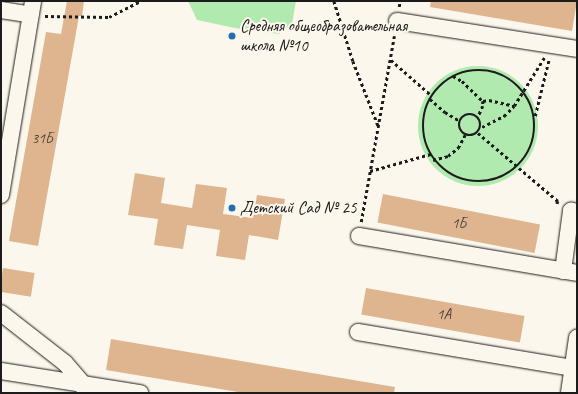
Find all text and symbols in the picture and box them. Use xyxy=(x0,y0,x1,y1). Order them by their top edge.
place label: Средняя общеобразовательная школа №10 xyxy=(240,16,407,56)
marker: Средняя общеобразовательная школа №10 xyxy=(227,31,237,41)
house number: 31Б xyxy=(31,130,53,148)
place label: Детский Сад № 25 xyxy=(240,198,357,218)
marker: Детский Сад № 25 xyxy=(227,203,237,213)
house number: 1Б xyxy=(452,215,466,233)
house number: 1А xyxy=(437,306,451,324)

